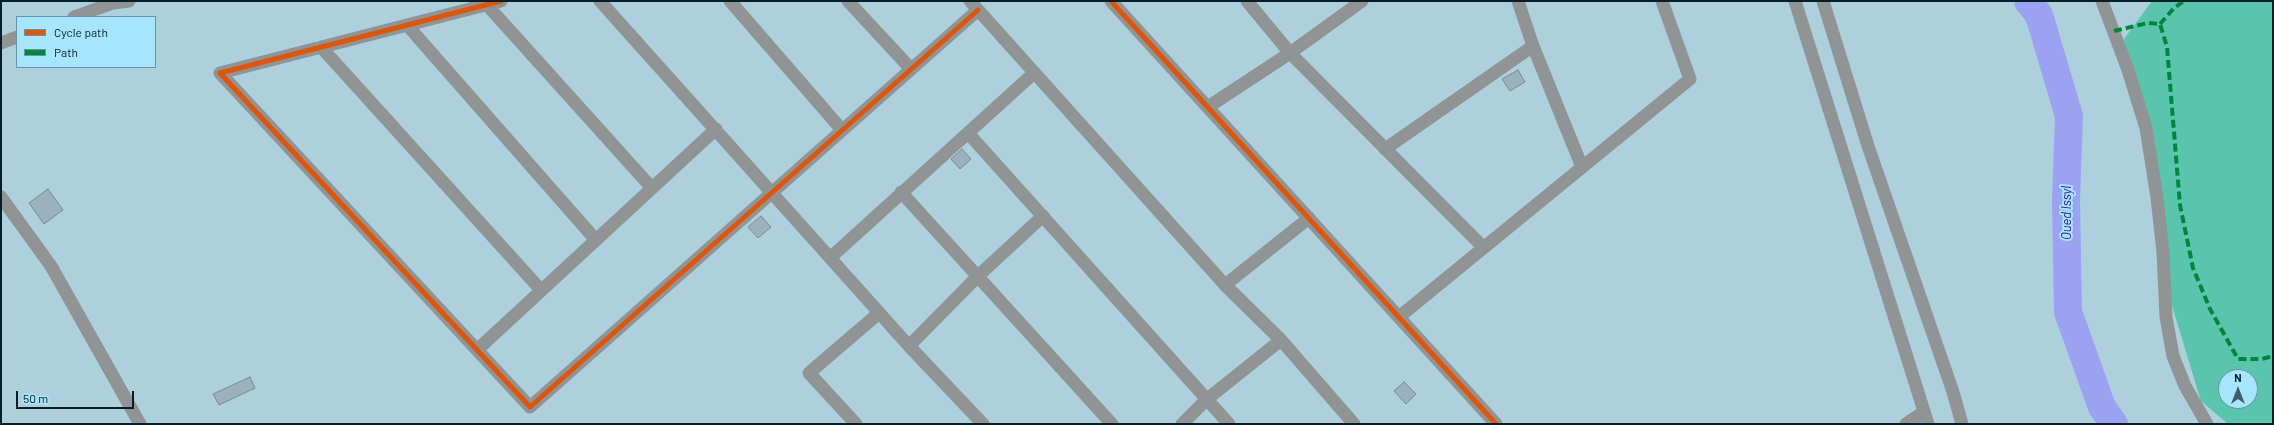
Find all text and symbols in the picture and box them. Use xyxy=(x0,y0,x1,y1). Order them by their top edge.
legend xyxy=(16,16,156,68)
text: Cycle path xyxy=(54,25,108,39)
text: Path xyxy=(54,45,78,59)
water label: Oued Issyl xyxy=(2059,186,2075,240)
north arrow xyxy=(2218,369,2258,409)
text: N xyxy=(2234,371,2242,384)
scale bar xyxy=(18,383,136,409)
text: 50 m xyxy=(23,391,48,405)

